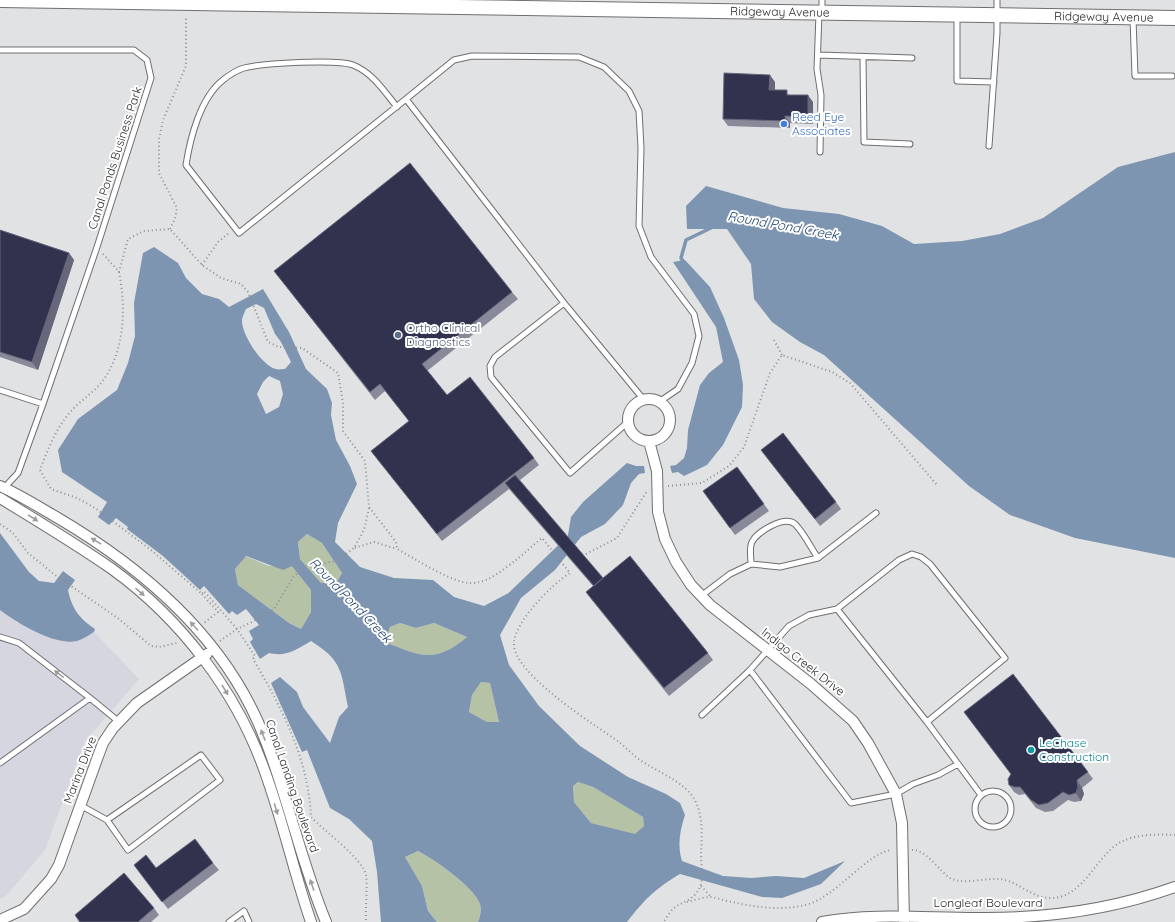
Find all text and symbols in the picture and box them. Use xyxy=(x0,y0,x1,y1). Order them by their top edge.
street label: Ridgeway Avenue xyxy=(730,3,830,20)
street label: Ridgeway Avenue xyxy=(1054,8,1154,25)
street label: Canal Ponds Business Park xyxy=(84,85,145,231)
place label: Reed Eye Associates xyxy=(792,109,851,138)
marker: Reed Eye Associates xyxy=(779,119,789,129)
water label: Round Pond Creek xyxy=(726,207,841,243)
place label: Ortho Clinical Diagnostics xyxy=(406,320,480,349)
marker: Ortho Clinical Diagnostics xyxy=(393,330,403,340)
one-way arrow xyxy=(28,515,39,522)
one-way arrow xyxy=(90,538,102,545)
water label: Round Pond Creek xyxy=(306,554,396,647)
one-way arrow xyxy=(135,588,145,597)
one-way arrow xyxy=(190,621,199,631)
street label: Indigo Creek Drive xyxy=(759,624,848,699)
one-way arrow xyxy=(54,670,65,678)
one-way arrow xyxy=(221,685,229,695)
street label: Canal Landing Boulevard xyxy=(263,717,322,854)
one-way arrow xyxy=(259,729,265,741)
street label: Marina Drive xyxy=(60,734,99,806)
place label: LeChase Construction xyxy=(1039,735,1109,764)
marker: LeChase Construction xyxy=(1026,745,1036,755)
one-way arrow xyxy=(274,803,280,815)
one-way arrow xyxy=(309,879,315,891)
street label: Longleaf Boulevard xyxy=(934,895,1042,910)

